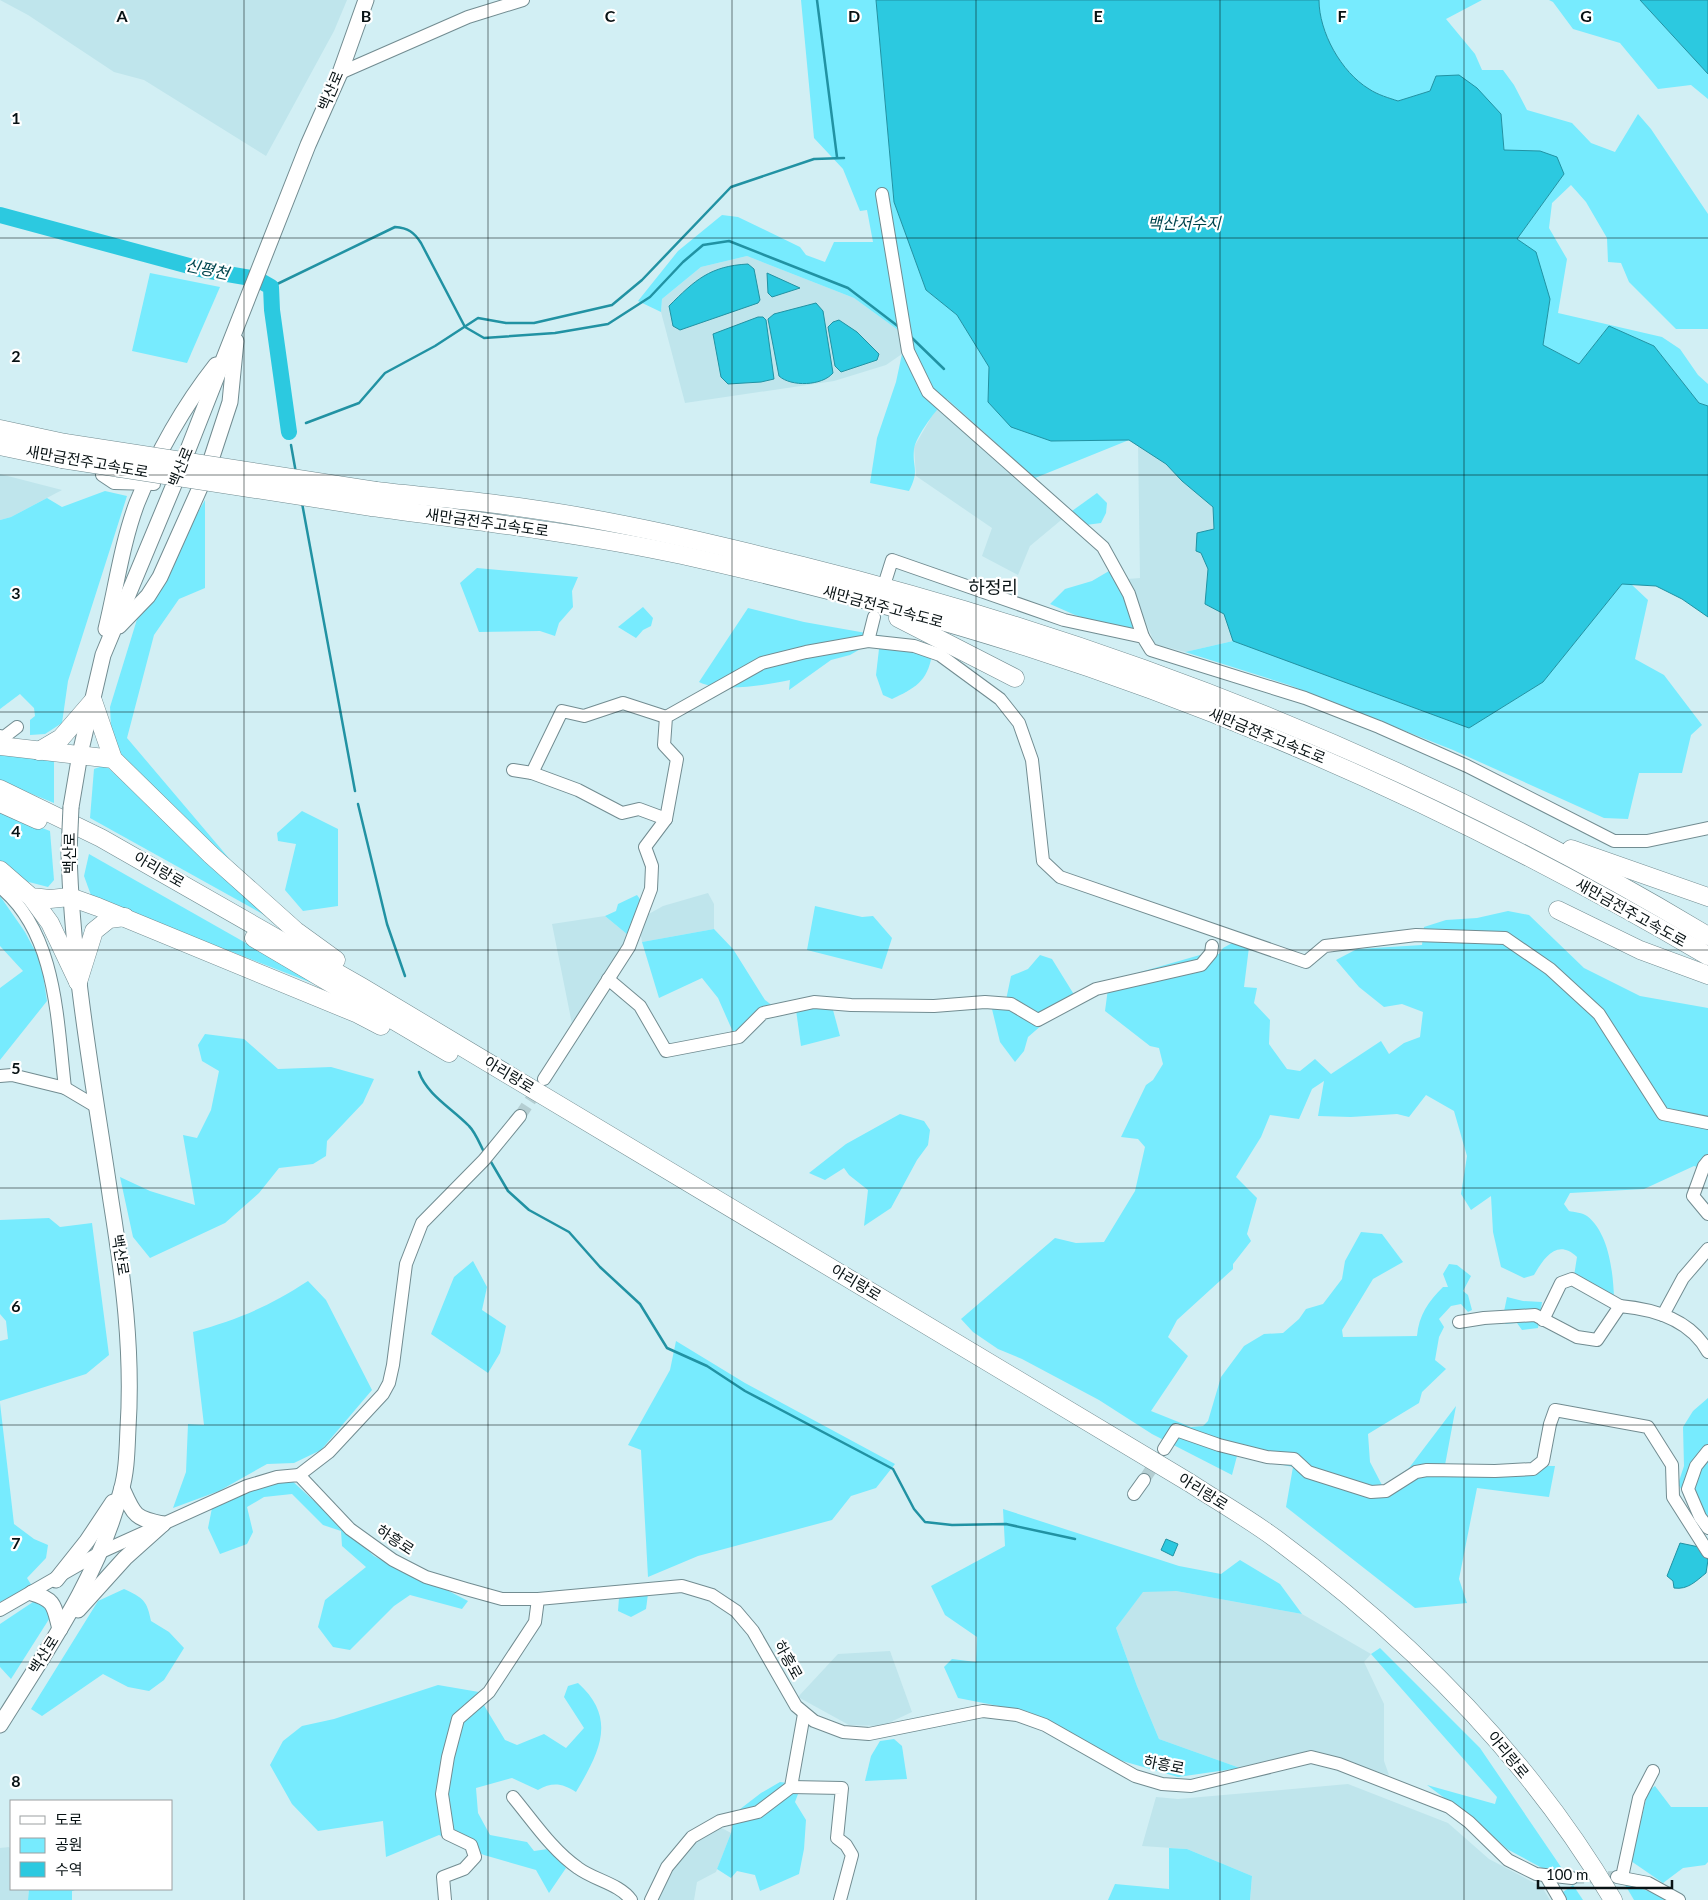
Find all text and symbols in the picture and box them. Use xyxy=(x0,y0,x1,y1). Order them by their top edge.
text: A xyxy=(115,6,128,25)
text: B xyxy=(361,6,371,25)
text: C xyxy=(605,6,616,25)
text: D xyxy=(848,6,860,25)
text: E xyxy=(1093,6,1103,25)
text: F xyxy=(1337,6,1347,25)
text: G xyxy=(1580,6,1592,25)
street label: 백산로 xyxy=(314,68,346,113)
text: 1 xyxy=(11,108,21,127)
water label: 백산저수지 xyxy=(1147,213,1222,232)
water label: 신평천 xyxy=(184,255,233,283)
text: 2 xyxy=(11,346,21,365)
street label: 새만금전주고속도로 xyxy=(24,441,150,481)
street label: 백산로 xyxy=(164,444,196,489)
street label: 새만금전주고속도로 xyxy=(424,504,550,540)
district label: 하정리 xyxy=(968,576,1018,598)
street label: 새만금전주고속도로 xyxy=(821,581,946,631)
text: 3 xyxy=(11,583,21,602)
street label: 새만금전주고속도로 xyxy=(1206,703,1328,767)
text: 4 xyxy=(11,821,21,840)
street label: 백산로 xyxy=(60,832,78,874)
street label: 아리랑로 xyxy=(131,848,188,891)
street label: 새만금전주고속도로 xyxy=(1573,874,1690,950)
street label: 아리랑로 xyxy=(481,1052,538,1096)
text: 5 xyxy=(11,1058,21,1077)
street label: 백산로 xyxy=(109,1233,133,1277)
street label: 아리랑로 xyxy=(828,1260,885,1304)
text: 6 xyxy=(11,1296,21,1315)
street label: 아리랑로 xyxy=(1175,1469,1232,1513)
street label: 하흥로 xyxy=(373,1520,418,1558)
text: 7 xyxy=(11,1533,21,1552)
street label: 백산로 xyxy=(25,1632,62,1677)
street label: 하흥로 xyxy=(771,1637,807,1682)
street label: 아리랑로 xyxy=(1484,1727,1533,1781)
street label: 하흥로 xyxy=(1142,1751,1186,1777)
text: 8 xyxy=(11,1771,21,1790)
legend xyxy=(10,1800,172,1890)
text: 도로 xyxy=(55,1810,83,1828)
text: 공원 xyxy=(55,1835,83,1853)
scale bar xyxy=(1538,1858,1672,1890)
text: 수역 xyxy=(55,1860,83,1878)
text: 100 m xyxy=(1546,1865,1588,1883)

